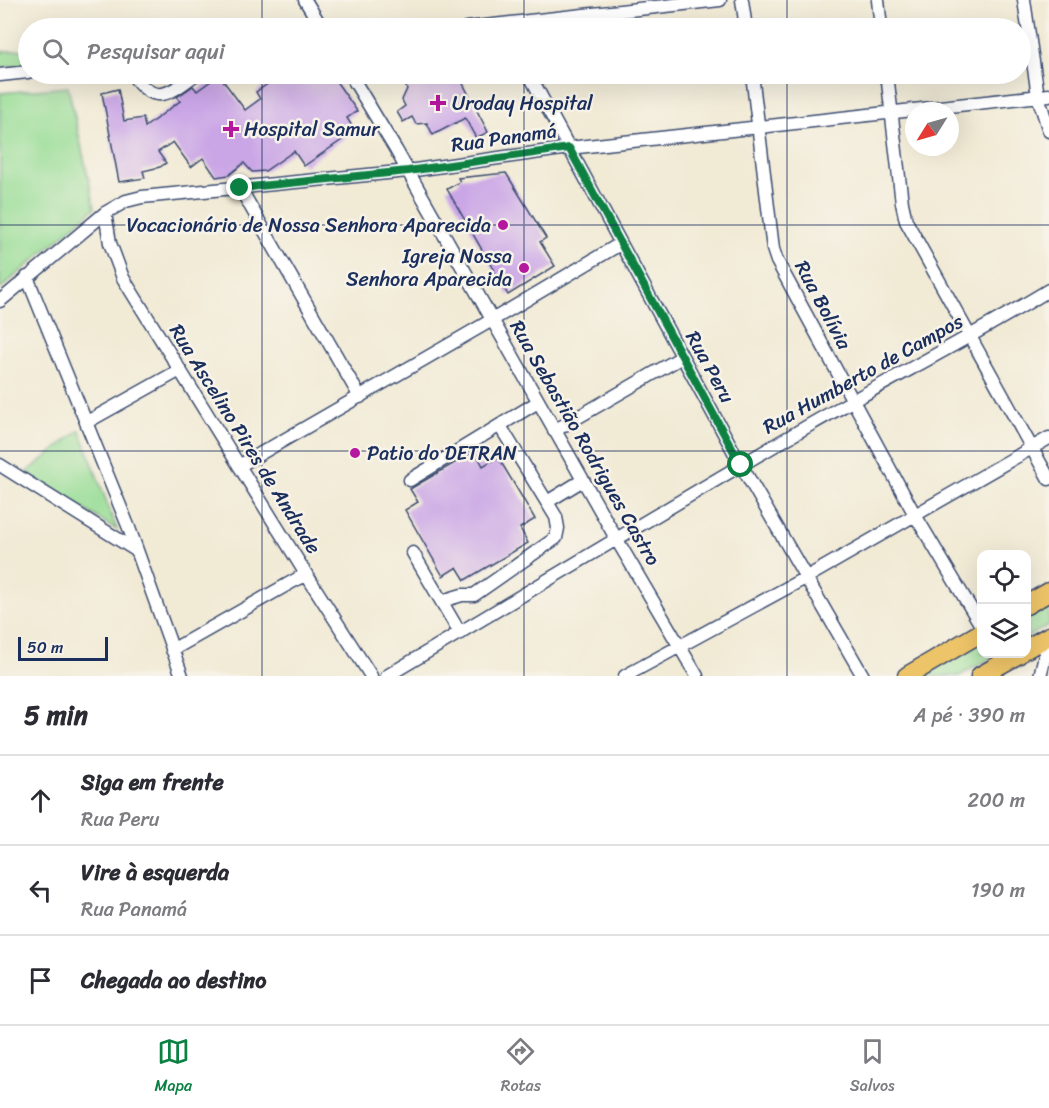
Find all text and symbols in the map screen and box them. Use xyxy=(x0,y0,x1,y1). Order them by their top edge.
search box xyxy=(18,18,1031,84)
text: Pesquisar aqui xyxy=(87,32,225,71)
icon: search xyxy=(39,35,72,68)
place label: Uroday Hospital xyxy=(452,86,594,121)
marker: Uroday Hospital xyxy=(429,94,447,112)
north arrow xyxy=(905,102,959,156)
place label: Hospital Samur xyxy=(244,112,380,147)
street label: Rua Panamá xyxy=(449,113,559,163)
marker: Hospital Samur xyxy=(222,120,240,138)
route end xyxy=(226,174,252,200)
place label: Vocacionário de Nossa Senhora Aparecida xyxy=(127,208,491,243)
marker: Vocacionário de Nossa Senhora Aparecida xyxy=(496,218,510,232)
place label: Igreja Nossa Senhora Aparecida xyxy=(346,239,512,297)
street label: Rua Bolívia xyxy=(785,254,862,357)
marker: Igreja Nossa Senhora Aparecida xyxy=(517,261,531,275)
street label: Rua Humberto de Campos xyxy=(756,304,970,444)
street label: Rua Sebastião Rodrigues Castro xyxy=(500,313,670,573)
street label: Rua Ascelino Pires de Andrade xyxy=(160,317,330,561)
street label: Rua Peru xyxy=(676,324,744,410)
place label: Patio do DETRAN xyxy=(367,436,517,471)
marker: Patio do DETRAN xyxy=(348,446,362,460)
route start xyxy=(727,451,753,477)
map controls xyxy=(977,550,1031,658)
button: locate xyxy=(977,550,1031,604)
button: layers xyxy=(977,604,1031,658)
text: 50 m xyxy=(27,633,63,662)
scale bar xyxy=(18,634,108,662)
text: 5 min xyxy=(24,692,88,738)
text: A pé · 390 m xyxy=(914,698,1025,733)
text: Siga em frente xyxy=(81,763,224,802)
text: 200 m xyxy=(968,783,1025,818)
icon: ahead xyxy=(24,784,57,817)
text: Rua Peru xyxy=(81,802,159,837)
text: Vire à esquerda xyxy=(81,853,229,892)
text: 190 m xyxy=(971,873,1025,908)
icon: left xyxy=(24,874,57,907)
text: Rua Panamá xyxy=(81,892,187,927)
text: Chegada ao destino xyxy=(81,961,266,1000)
icon: arrive xyxy=(24,964,57,997)
tab: Mapa xyxy=(154,1035,192,1100)
tab: Rotas xyxy=(501,1035,541,1100)
tab: Salvos xyxy=(850,1035,895,1100)

